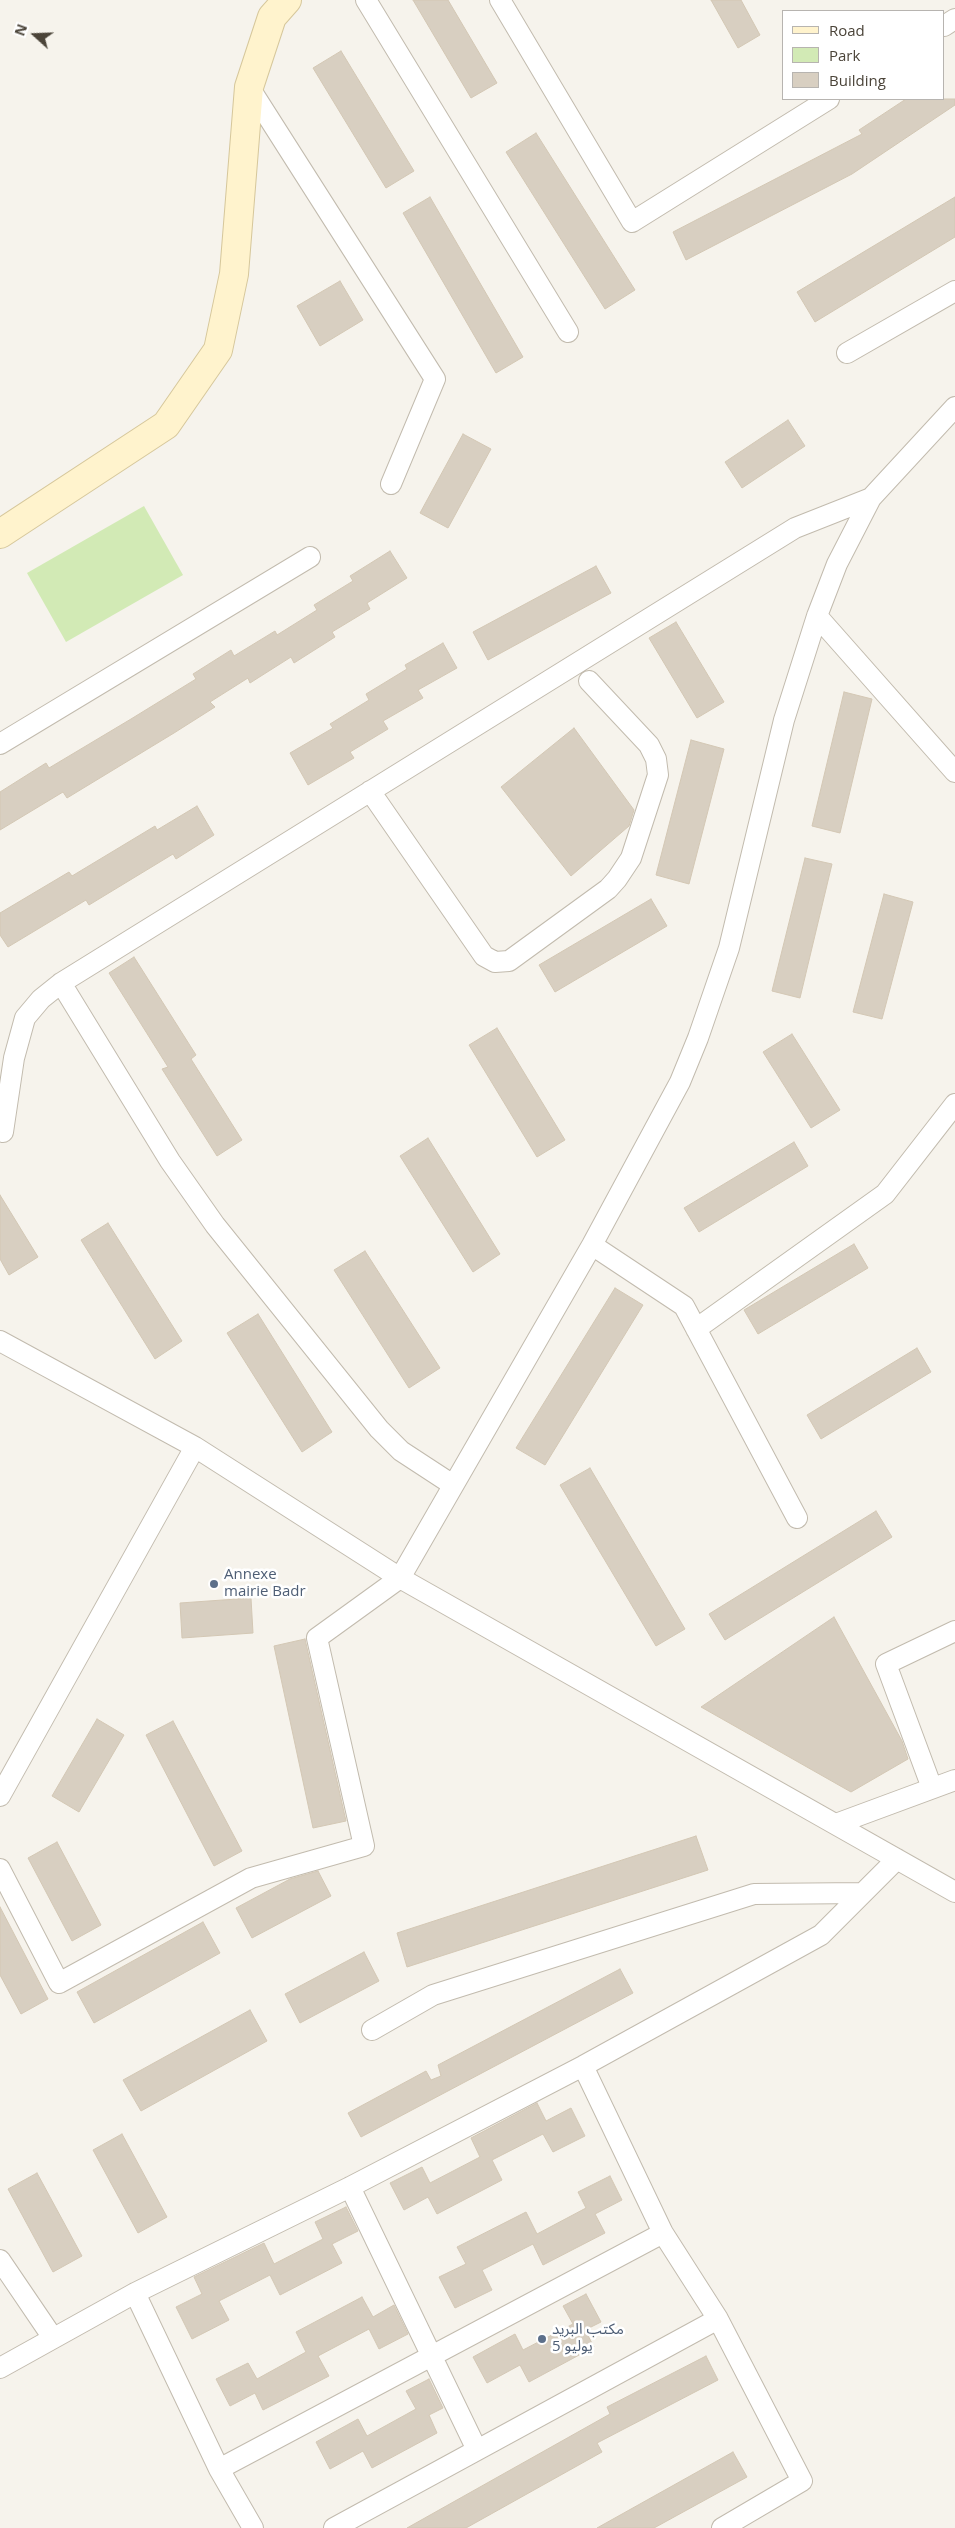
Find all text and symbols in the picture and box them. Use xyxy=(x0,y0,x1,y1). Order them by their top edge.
north arrow xyxy=(10,10,60,60)
legend xyxy=(782,10,945,100)
text: Road xyxy=(829,20,865,40)
text: N xyxy=(10,21,31,38)
text: Park xyxy=(829,45,860,65)
text: Building xyxy=(829,70,886,90)
place label: Annexe mairie Badr xyxy=(224,1566,306,1601)
marker: Annexe mairie Badr xyxy=(208,1578,220,1590)
place label: مكتب البريد 5 يوليو xyxy=(552,2321,624,2356)
marker: مكتب البريد 5 يوليو xyxy=(536,2333,548,2345)

